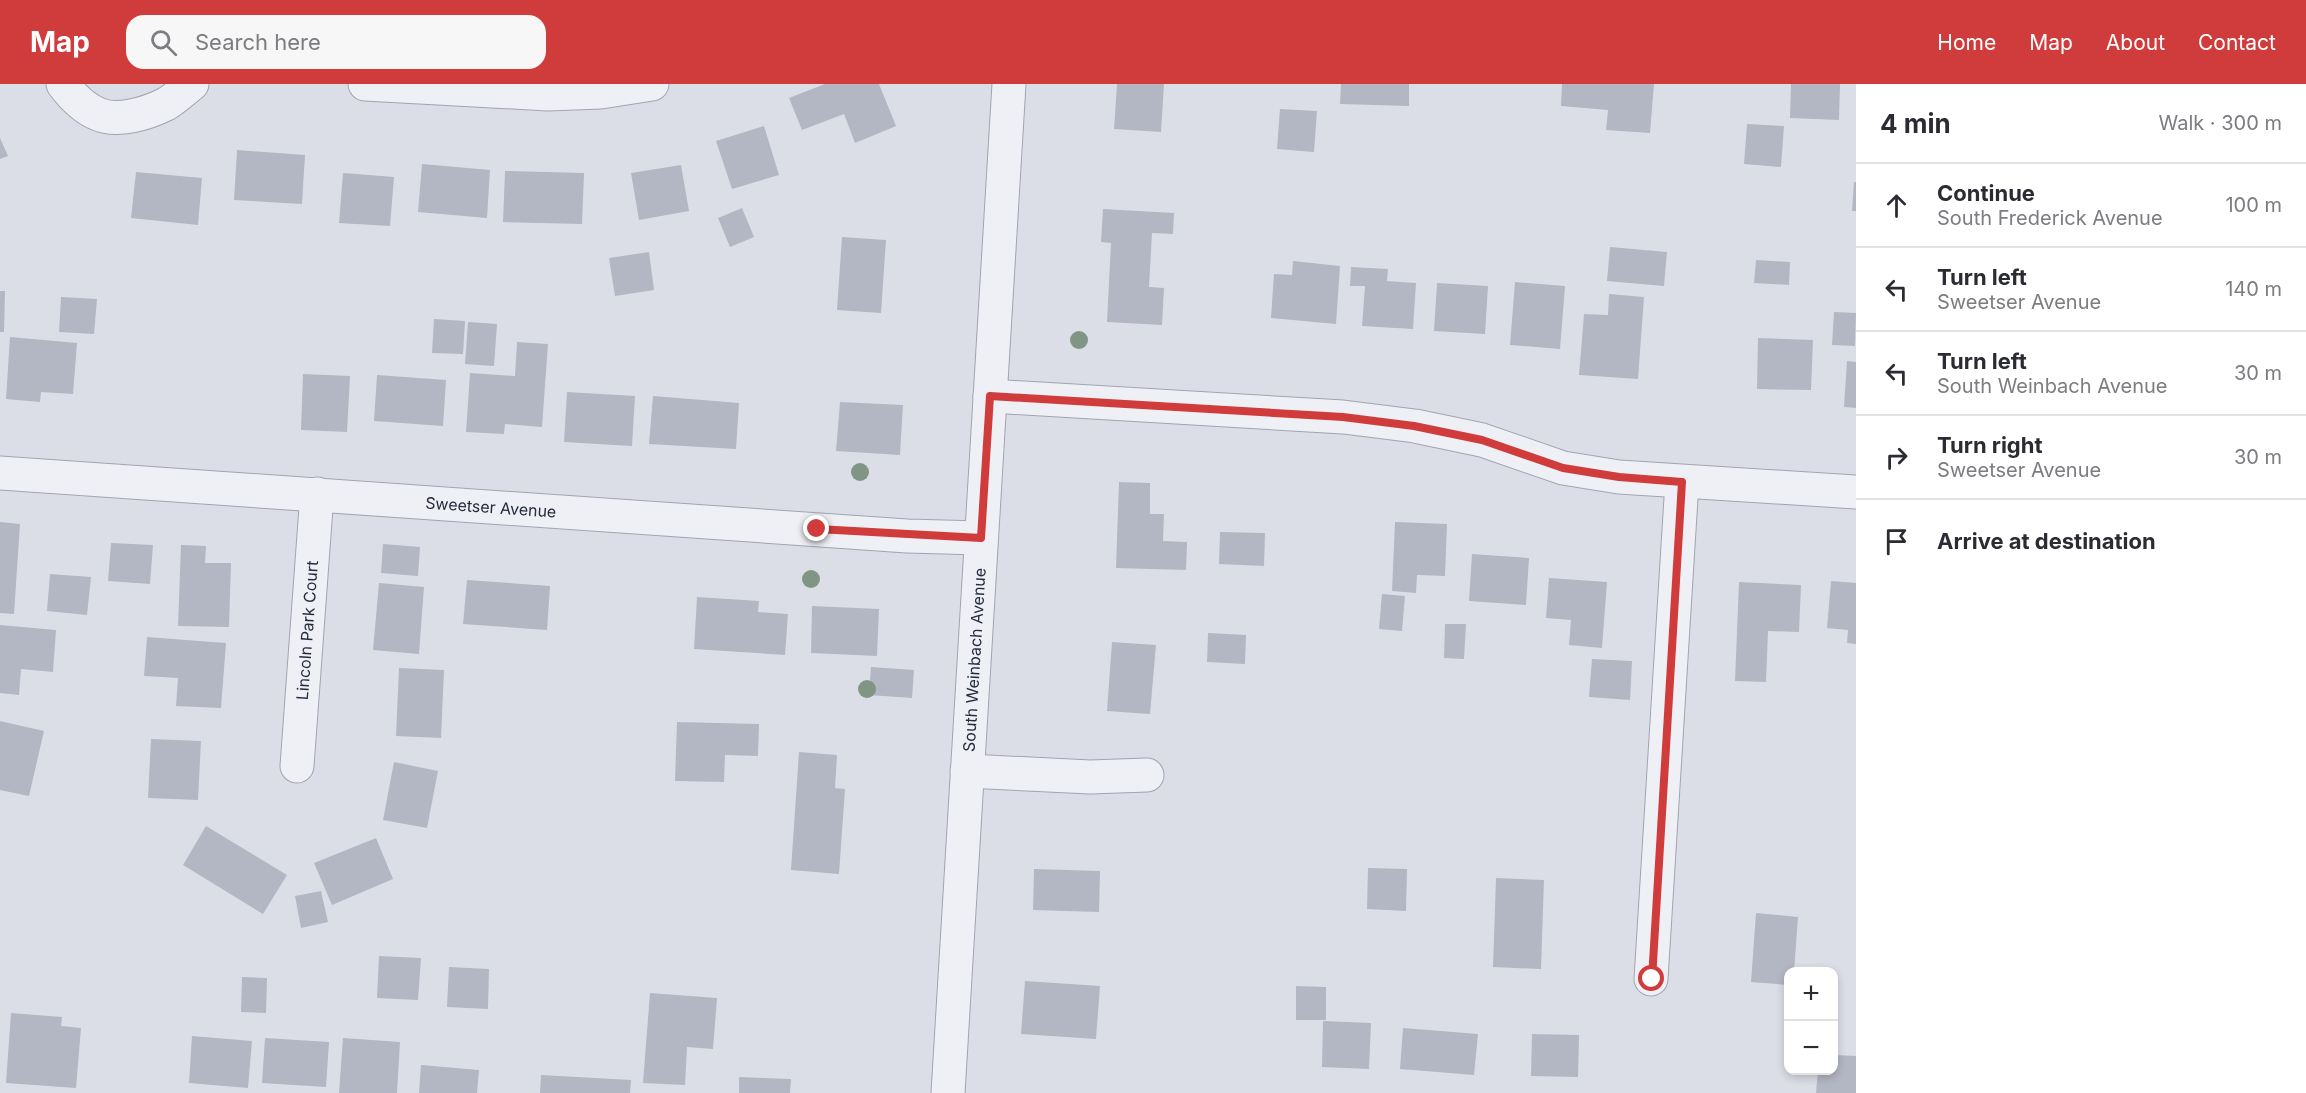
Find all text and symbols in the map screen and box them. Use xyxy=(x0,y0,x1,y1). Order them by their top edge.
search box xyxy=(126,15,546,69)
text: Map xyxy=(30,25,90,59)
icon: search xyxy=(147,26,180,59)
text: Search here xyxy=(195,29,321,55)
text: Home xyxy=(1937,30,1996,55)
text: Map xyxy=(2029,30,2073,55)
text: About xyxy=(2106,30,2165,55)
text: Contact xyxy=(2198,30,2276,55)
text: 4 min xyxy=(1880,108,1951,139)
text: Walk · 300 m xyxy=(2159,111,2282,135)
text: Continue xyxy=(1937,180,2035,206)
icon: ahead xyxy=(1880,189,1913,222)
text: 100 m xyxy=(2225,193,2282,217)
text: South Frederick Avenue xyxy=(1937,206,2163,230)
text: Turn left xyxy=(1937,264,2027,290)
icon: left xyxy=(1880,273,1913,306)
text: 140 m xyxy=(2225,277,2282,301)
text: Sweetser Avenue xyxy=(1937,290,2101,314)
text: Turn left xyxy=(1937,348,2027,374)
icon: left xyxy=(1880,357,1913,390)
text: 30 m xyxy=(2234,361,2282,385)
text: South Weinbach Avenue xyxy=(1937,374,2167,398)
text: Turn right xyxy=(1937,432,2043,458)
icon: right xyxy=(1880,441,1913,474)
text: 30 m xyxy=(2234,445,2282,469)
text: Sweetser Avenue xyxy=(1937,458,2101,482)
street label: Sweetser Avenue xyxy=(425,493,557,522)
route end xyxy=(803,515,829,541)
icon: arrive xyxy=(1880,525,1913,558)
text: Arrive at destination xyxy=(1937,528,2156,554)
street label: Lincoln Park Court xyxy=(292,560,322,701)
street label: South Weinbach Avenue xyxy=(959,567,990,752)
route start xyxy=(1638,965,1664,991)
map controls xyxy=(1784,967,1838,1075)
button: + xyxy=(1784,967,1838,1021)
button: − xyxy=(1784,1021,1838,1075)

